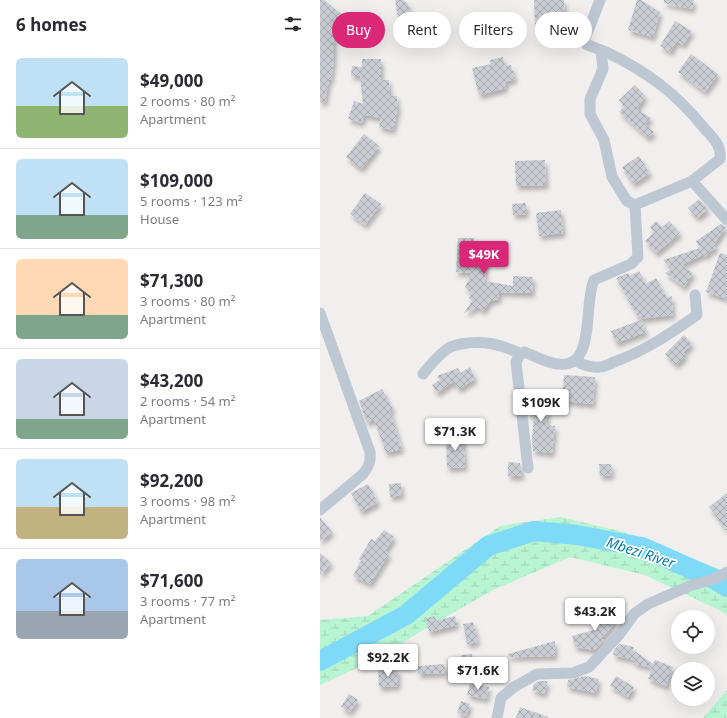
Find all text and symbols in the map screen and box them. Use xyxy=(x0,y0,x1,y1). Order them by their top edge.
chip: Buy xyxy=(332,12,385,48)
chip: Rent xyxy=(393,12,451,48)
chip: Filters xyxy=(459,12,527,48)
chip: New xyxy=(535,12,592,48)
text: 6 homes xyxy=(16,13,87,36)
icon: filters xyxy=(282,13,304,35)
text: $49,000 xyxy=(140,69,203,92)
icon: home xyxy=(48,74,96,122)
text: 2 rooms · 80 m² xyxy=(140,92,235,110)
text: Apartment xyxy=(140,110,206,128)
text: $109,000 xyxy=(140,169,213,192)
icon: home xyxy=(48,175,96,223)
text: 5 rooms · 123 m² xyxy=(140,192,243,210)
text: House xyxy=(140,210,179,228)
pin: $49K xyxy=(460,241,508,275)
text: $49K xyxy=(469,245,499,263)
text: $71,300 xyxy=(140,269,203,292)
icon: home xyxy=(48,275,96,323)
text: 3 rooms · 80 m² xyxy=(140,292,235,310)
text: Apartment xyxy=(140,310,206,328)
text: $43,200 xyxy=(140,369,203,392)
icon: home xyxy=(48,375,96,423)
pin: $109K xyxy=(513,389,569,423)
text: 2 rooms · 54 m² xyxy=(140,392,235,410)
text: $109K xyxy=(522,393,560,411)
text: Apartment xyxy=(140,410,206,428)
pin: $71.3K xyxy=(422,418,488,452)
text: $71.3K xyxy=(434,422,476,440)
text: $92,200 xyxy=(140,469,203,492)
icon: home xyxy=(48,475,96,523)
text: 3 rooms · 98 m² xyxy=(140,492,235,510)
text: Apartment xyxy=(140,510,206,528)
water label: Mbezi River xyxy=(604,532,678,572)
text: $71,600 xyxy=(140,569,203,592)
icon: home xyxy=(48,575,96,623)
text: 3 rooms · 77 m² xyxy=(140,592,235,610)
pin: $43.2K xyxy=(562,598,628,632)
text: $43.2K xyxy=(574,602,616,620)
text: Apartment xyxy=(140,610,206,628)
map controls xyxy=(671,610,715,706)
button: locate xyxy=(671,610,715,654)
pin: $92.2K xyxy=(355,644,421,678)
text: $92.2K xyxy=(367,648,409,666)
pin: $71.6K xyxy=(445,657,511,691)
text: $71.6K xyxy=(457,661,499,679)
button: layers xyxy=(671,662,715,706)

